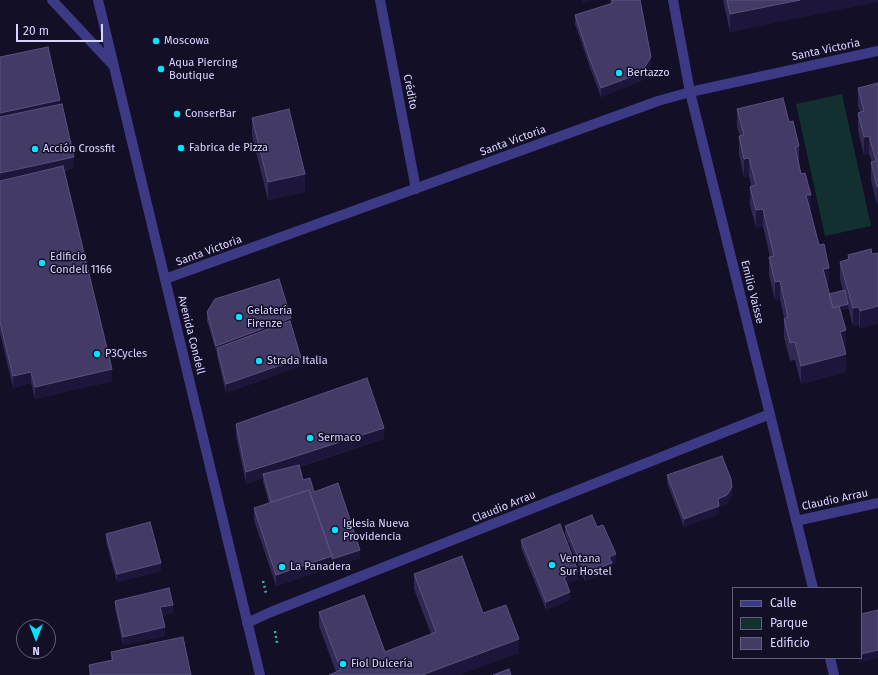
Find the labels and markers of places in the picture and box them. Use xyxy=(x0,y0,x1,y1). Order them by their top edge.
place label: Moscowa xyxy=(164,34,209,48)
marker: Moscowa xyxy=(151,36,161,46)
place label: Aqua Piercing Boutique xyxy=(169,56,237,82)
marker: Aqua Piercing Boutique xyxy=(156,64,166,74)
place label: Bertazzo xyxy=(627,66,670,80)
marker: Bertazzo xyxy=(614,68,624,78)
place label: ConserBar xyxy=(185,107,236,121)
marker: ConserBar xyxy=(172,109,182,119)
place label: Fabrica de Pizza xyxy=(189,141,268,155)
place label: Acción Crossfit xyxy=(43,142,115,156)
marker: Fabrica de Pizza xyxy=(176,143,186,153)
marker: Acción Crossfit xyxy=(30,144,40,154)
place label: Edificio Condell 1166 xyxy=(50,250,112,276)
marker: Edificio Condell 1166 xyxy=(37,258,47,268)
place label: Gelatería Firenze xyxy=(247,304,292,330)
marker: Gelatería Firenze xyxy=(234,312,244,322)
place label: P3Cycles xyxy=(105,347,147,361)
marker: P3Cycles xyxy=(92,349,102,359)
place label: Strada Italia xyxy=(267,354,328,368)
marker: Strada Italia xyxy=(254,356,264,366)
place label: Sermaco xyxy=(318,431,361,445)
marker: Sermaco xyxy=(305,433,315,443)
place label: Iglesia Nueva Providencia xyxy=(343,517,409,543)
marker: Iglesia Nueva Providencia xyxy=(330,525,340,535)
place label: Ventana Sur Hostel xyxy=(560,552,612,578)
place label: La Panadera xyxy=(290,560,351,574)
marker: Ventana Sur Hostel xyxy=(547,560,557,570)
marker: La Panadera xyxy=(277,562,287,572)
place label: Fiol Dulcería xyxy=(351,657,413,671)
marker: Fiol Dulcería xyxy=(338,659,348,669)

